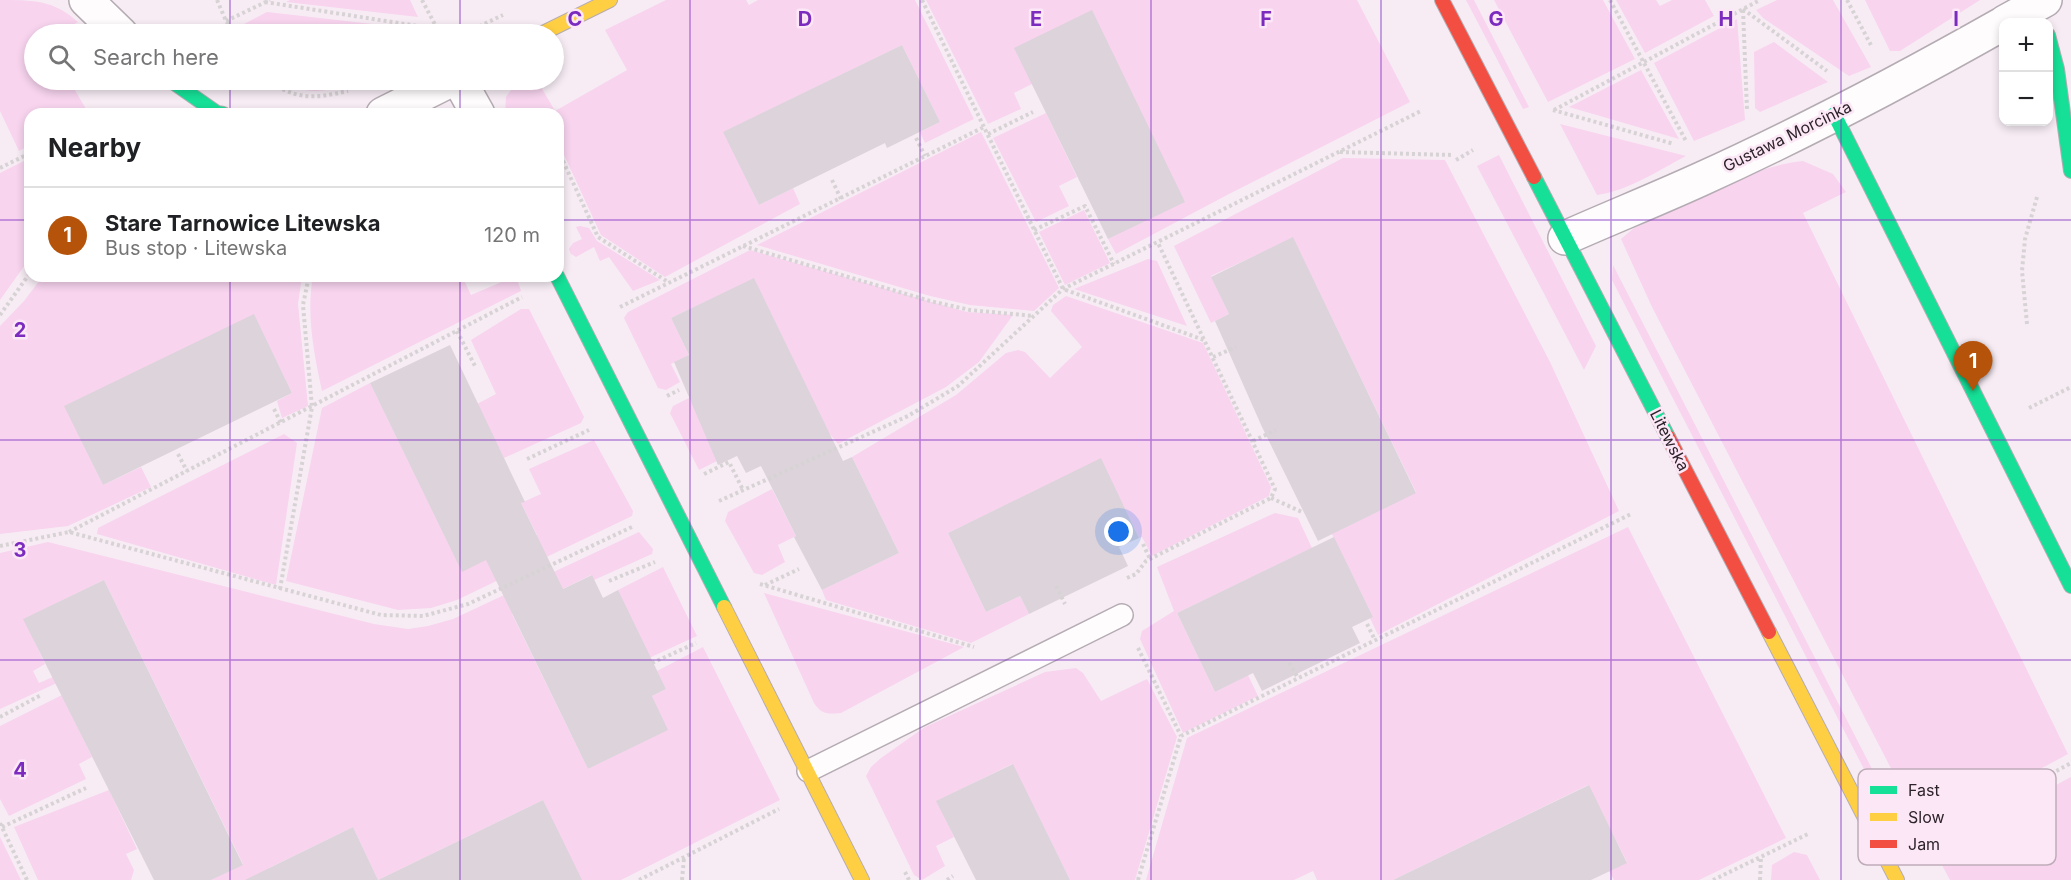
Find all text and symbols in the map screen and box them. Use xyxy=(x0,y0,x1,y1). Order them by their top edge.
text: C xyxy=(568,7,582,31)
text: D xyxy=(798,7,812,31)
text: E xyxy=(1030,7,1042,31)
text: F xyxy=(1260,7,1272,31)
text: G xyxy=(1488,7,1504,31)
text: H xyxy=(1719,7,1733,31)
text: I xyxy=(1953,7,1959,31)
map controls xyxy=(1999,18,2053,126)
button: + xyxy=(1999,18,2053,72)
search box xyxy=(24,24,564,90)
icon: search xyxy=(45,41,78,74)
text: Search here xyxy=(93,44,219,70)
button: − xyxy=(1999,72,2053,126)
street label: Gustawa Morcinka xyxy=(1719,96,1855,176)
text: Nearby xyxy=(48,132,141,163)
text: Stare Tarnowice Litewska xyxy=(105,210,380,236)
text: 1 xyxy=(63,223,72,247)
text: 120 m xyxy=(484,223,540,247)
text: Bus stop · Litewska xyxy=(105,236,287,260)
text: 2 xyxy=(14,318,26,342)
pin: 1 xyxy=(1954,342,1992,391)
street label: Litewska xyxy=(1646,406,1694,474)
your location xyxy=(1104,517,1133,546)
text: 3 xyxy=(14,538,26,562)
text: 4 xyxy=(13,758,27,782)
legend xyxy=(1858,769,2056,865)
text: Fast xyxy=(1908,780,1940,800)
text: Slow xyxy=(1908,807,1945,827)
text: Jam xyxy=(1908,834,1940,854)

